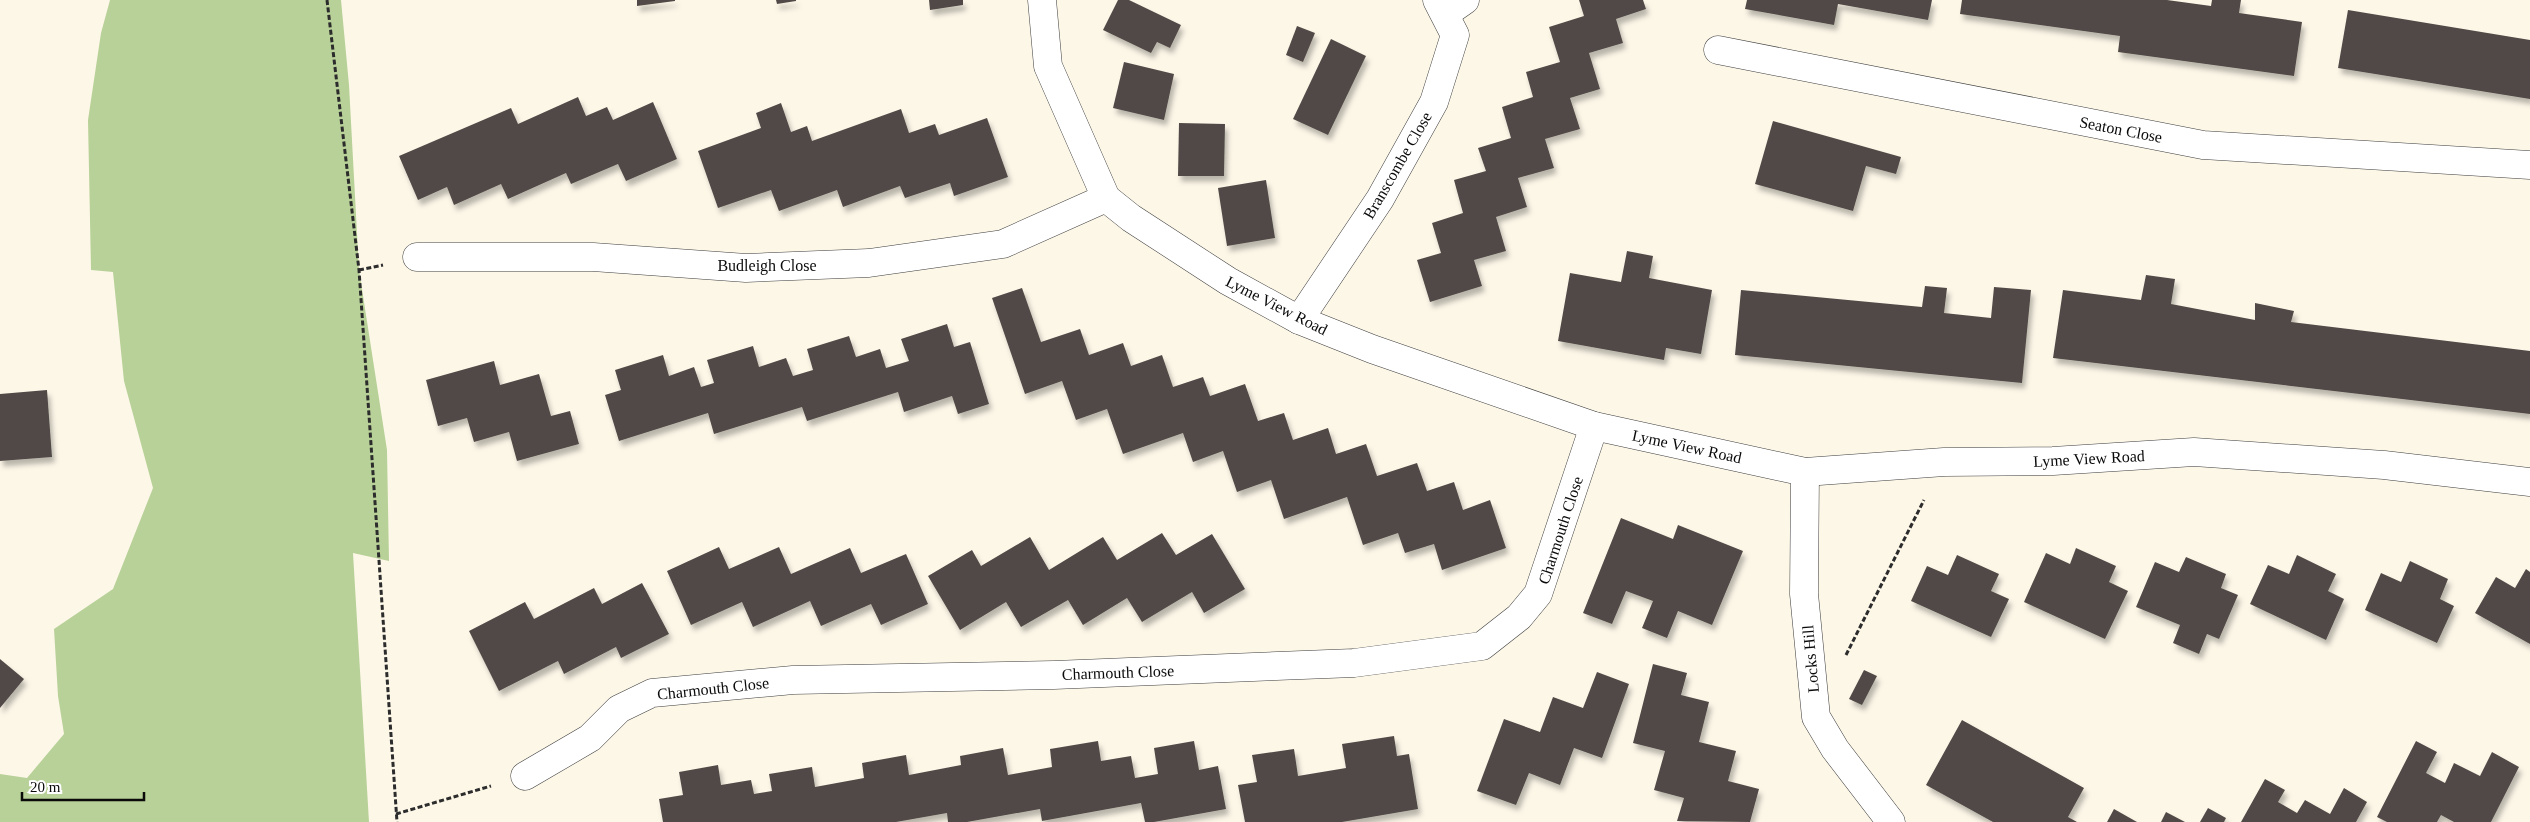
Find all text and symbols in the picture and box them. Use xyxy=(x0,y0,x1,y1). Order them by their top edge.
street label: Branscombe Close xyxy=(1360,109,1435,222)
street label: Seaton Close xyxy=(2078,113,2164,146)
street label: Budleigh Close xyxy=(717,257,817,275)
street label: Lyme View Road xyxy=(1223,273,1330,339)
street label: Lyme View Road xyxy=(1630,427,1743,467)
street label: Lyme View Road xyxy=(2033,447,2145,471)
street label: Charmouth Close xyxy=(1535,474,1586,586)
street label: Locks Hill xyxy=(1799,624,1822,694)
street label: Charmouth Close xyxy=(1062,662,1174,683)
street label: Charmouth Close xyxy=(656,674,770,703)
scale bar xyxy=(22,770,145,802)
text: 20 m xyxy=(30,779,61,795)

